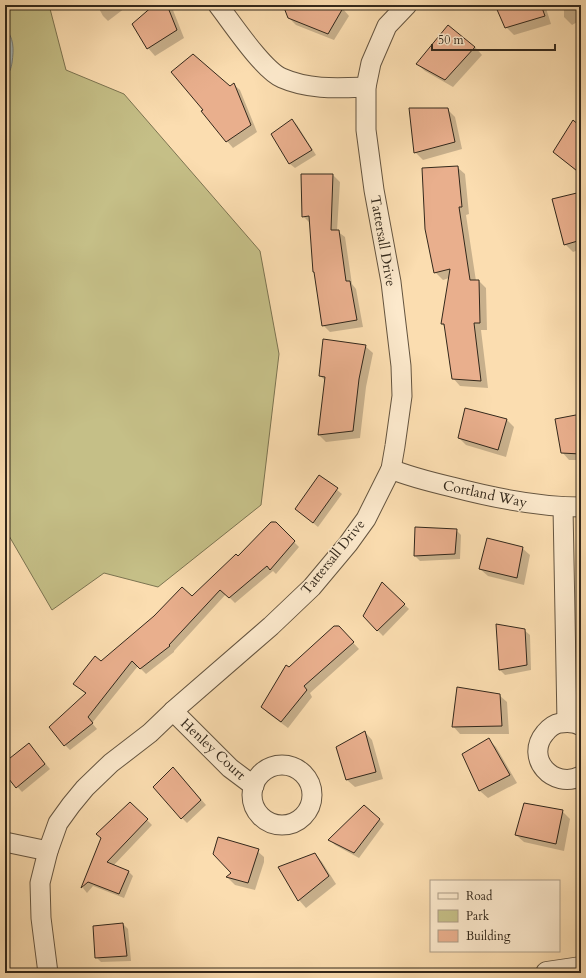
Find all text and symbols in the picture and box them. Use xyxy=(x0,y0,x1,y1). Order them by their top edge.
scale bar xyxy=(432,26,555,52)
text: 50 m xyxy=(438,32,465,48)
street label: Tattersall Drive xyxy=(366,194,400,288)
street label: Cortland Way xyxy=(441,476,529,512)
street label: Tattersall Drive xyxy=(297,515,369,599)
street label: Henley Court xyxy=(176,714,250,785)
legend xyxy=(430,880,560,952)
text: Road xyxy=(466,888,493,904)
text: Park xyxy=(466,908,490,924)
text: Building xyxy=(466,928,511,944)

